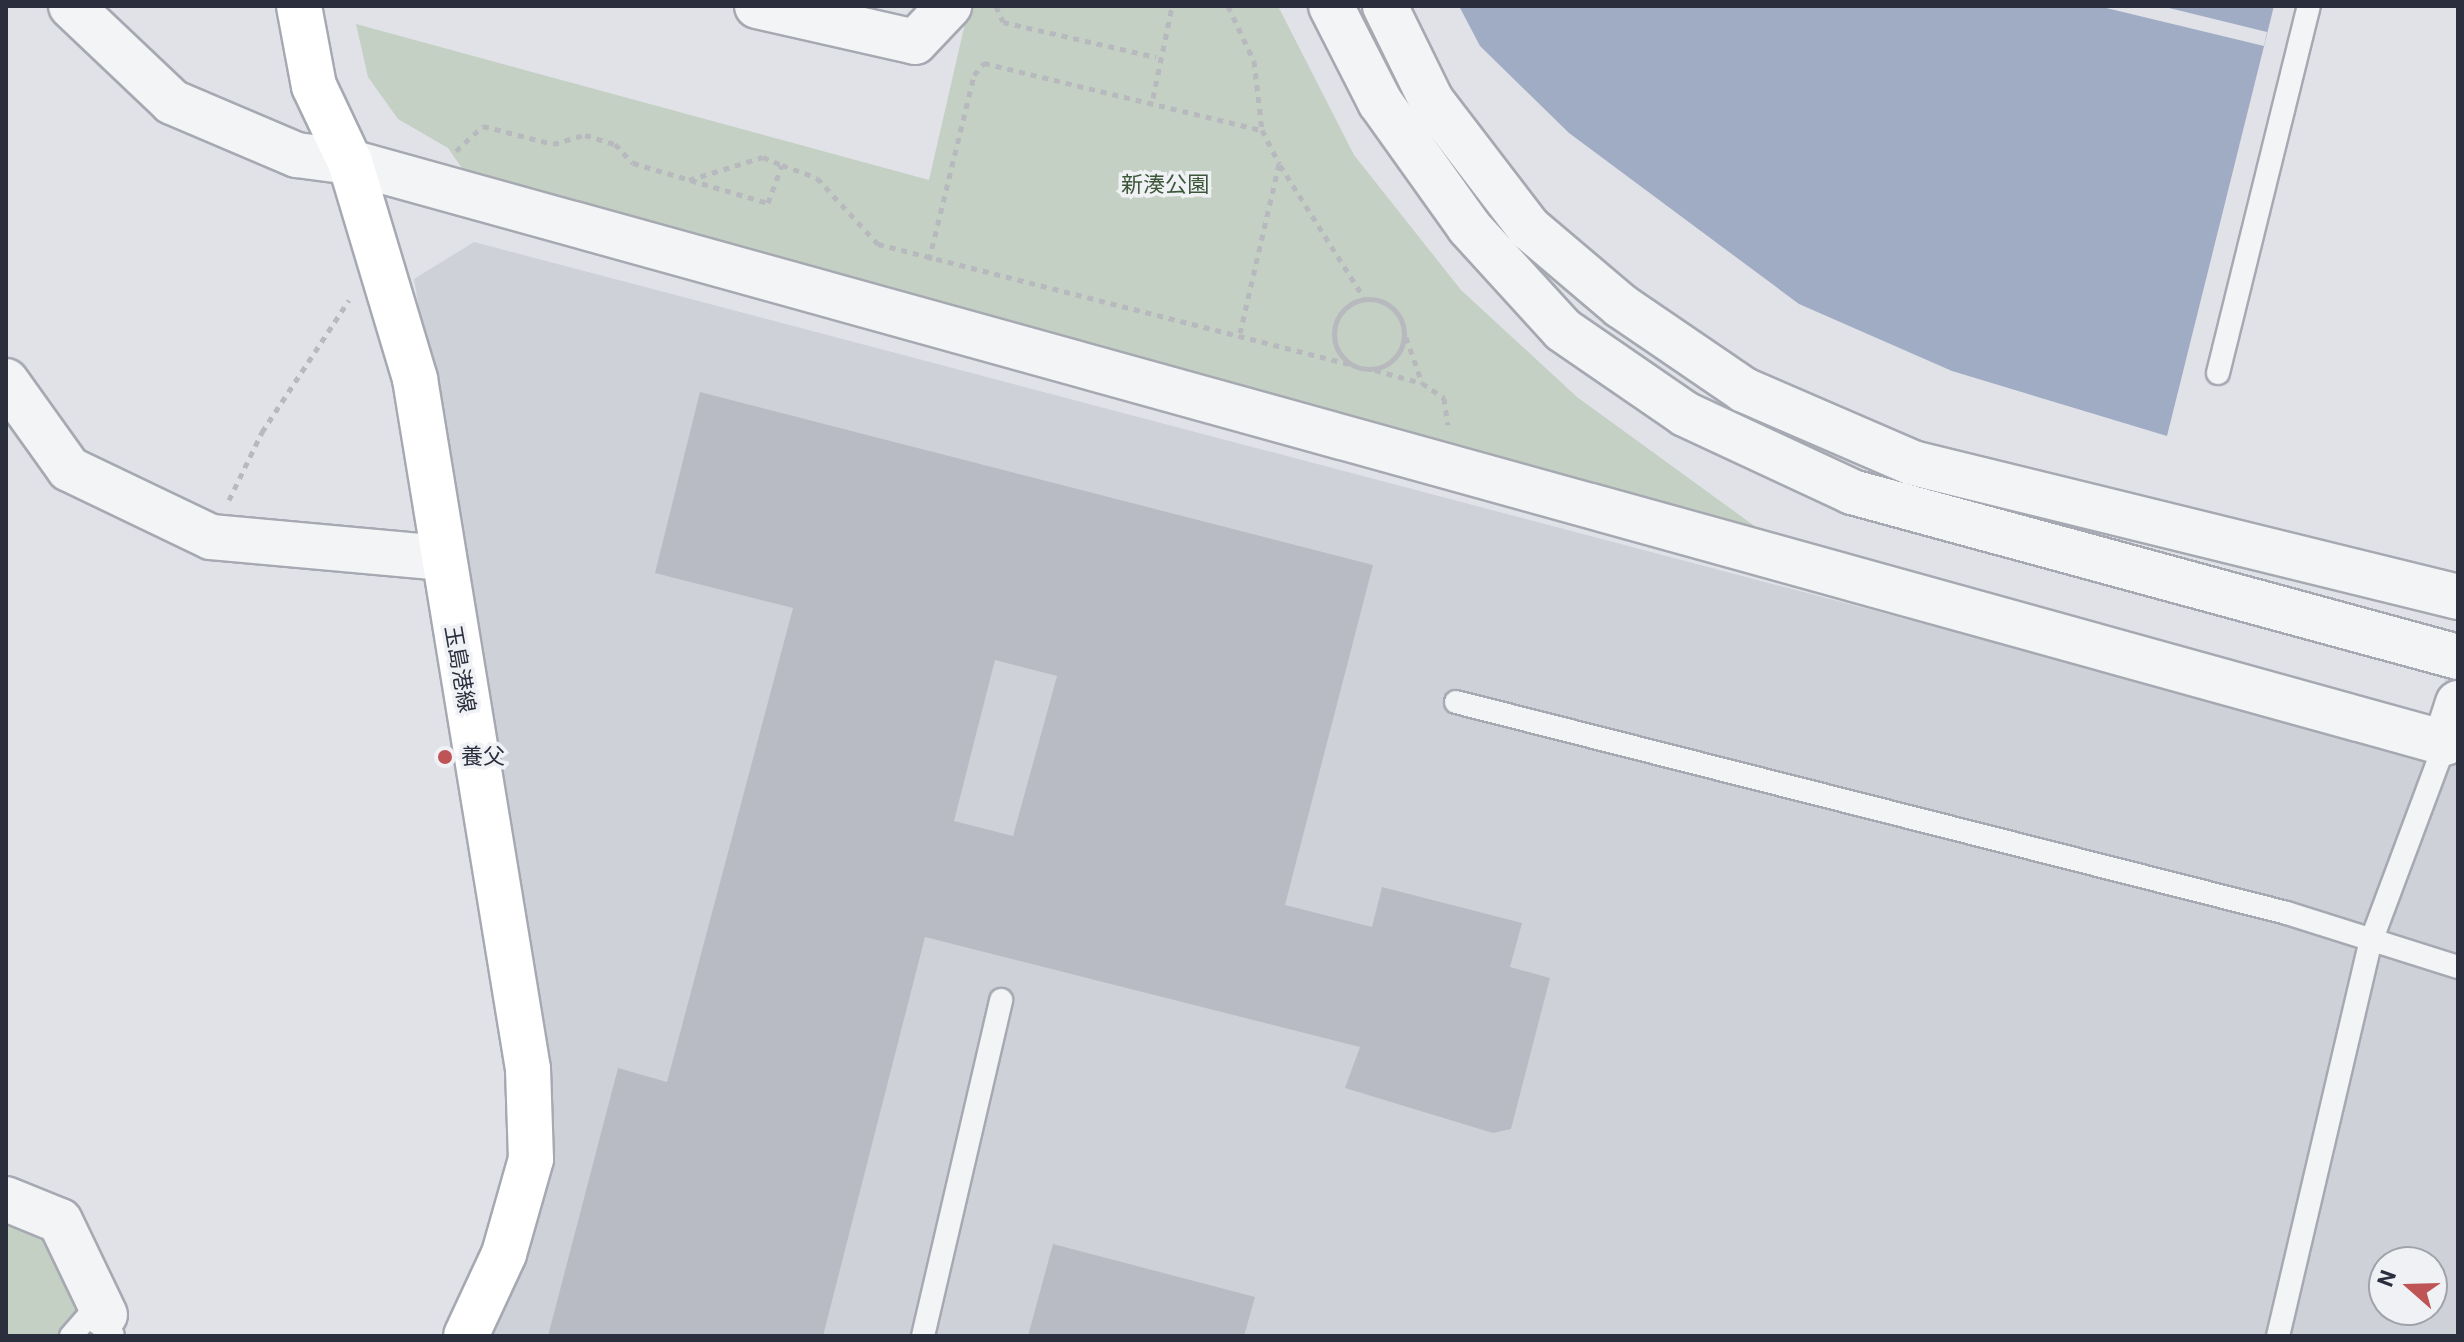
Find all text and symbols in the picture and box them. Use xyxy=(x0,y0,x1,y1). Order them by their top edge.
park label: 新湊公園 xyxy=(1121,172,1209,198)
street label: 玉島港線 xyxy=(439,623,481,715)
place label: 養父 xyxy=(461,744,505,770)
marker: 養父 xyxy=(436,748,454,766)
north arrow xyxy=(2368,1246,2448,1326)
text: N xyxy=(2372,1267,2401,1290)

